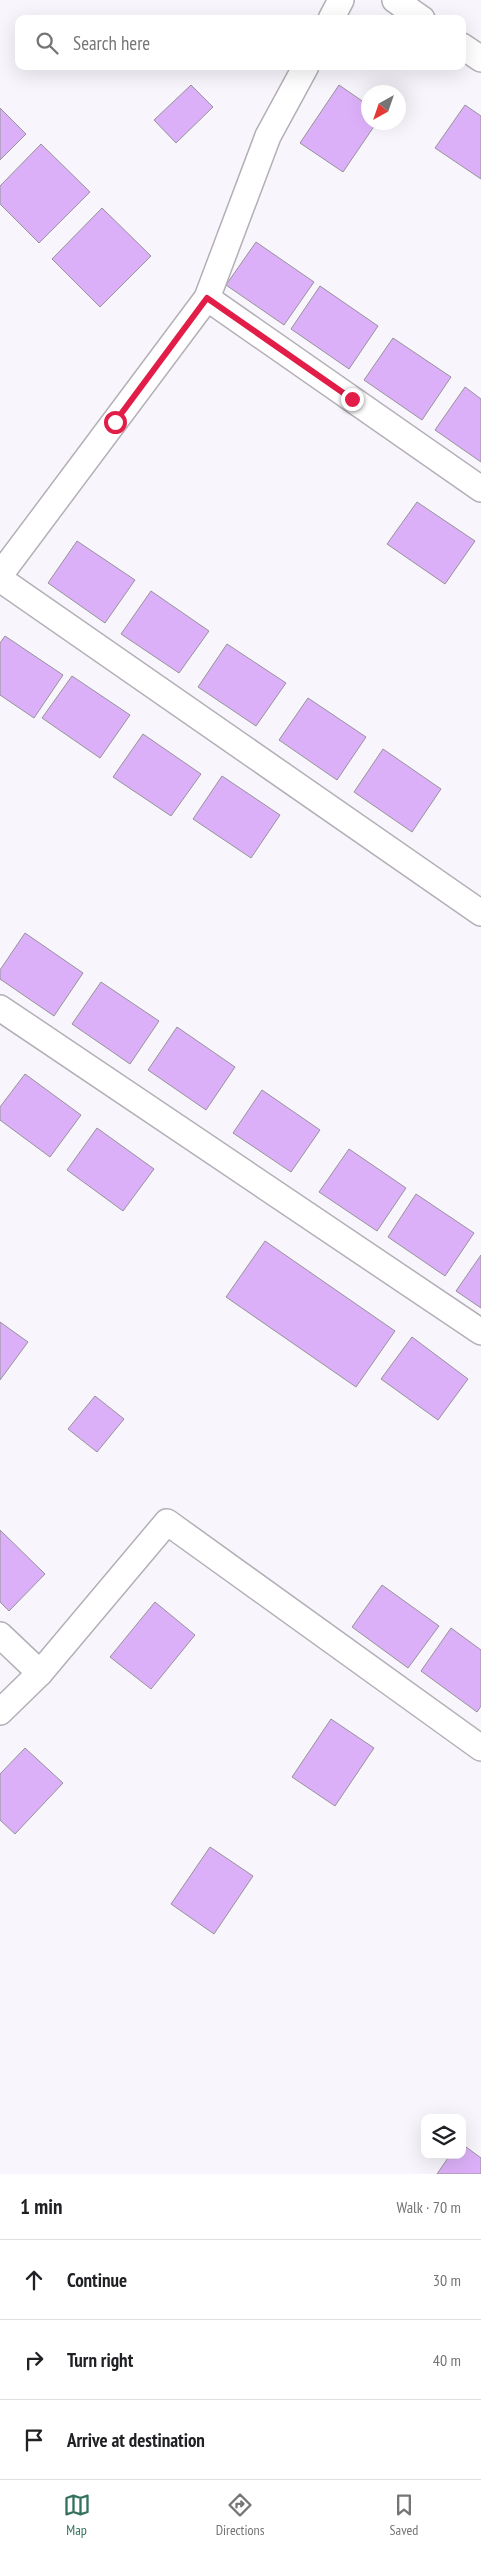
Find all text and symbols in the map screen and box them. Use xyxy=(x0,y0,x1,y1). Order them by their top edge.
search box xyxy=(15,15,466,70)
icon: search xyxy=(33,29,61,57)
text: Search here xyxy=(73,31,150,55)
north arrow xyxy=(361,85,406,130)
route end xyxy=(341,388,364,411)
route start xyxy=(104,411,127,434)
map controls xyxy=(421,2114,466,2159)
button: layers xyxy=(421,2114,466,2159)
text: 1 min xyxy=(20,2193,62,2220)
text: Walk · 70 m xyxy=(396,2197,461,2217)
icon: ahead xyxy=(20,2266,48,2294)
text: Continue xyxy=(67,2268,127,2292)
text: 30 m xyxy=(433,2270,461,2290)
icon: right xyxy=(20,2346,48,2374)
text: Turn right xyxy=(67,2348,133,2372)
text: 40 m xyxy=(433,2350,461,2370)
icon: arrive xyxy=(20,2426,48,2454)
text: Arrive at destination xyxy=(67,2428,205,2452)
tab: Map xyxy=(63,2491,91,2539)
tab: Directions xyxy=(216,2491,264,2539)
tab: Saved xyxy=(390,2491,418,2539)

